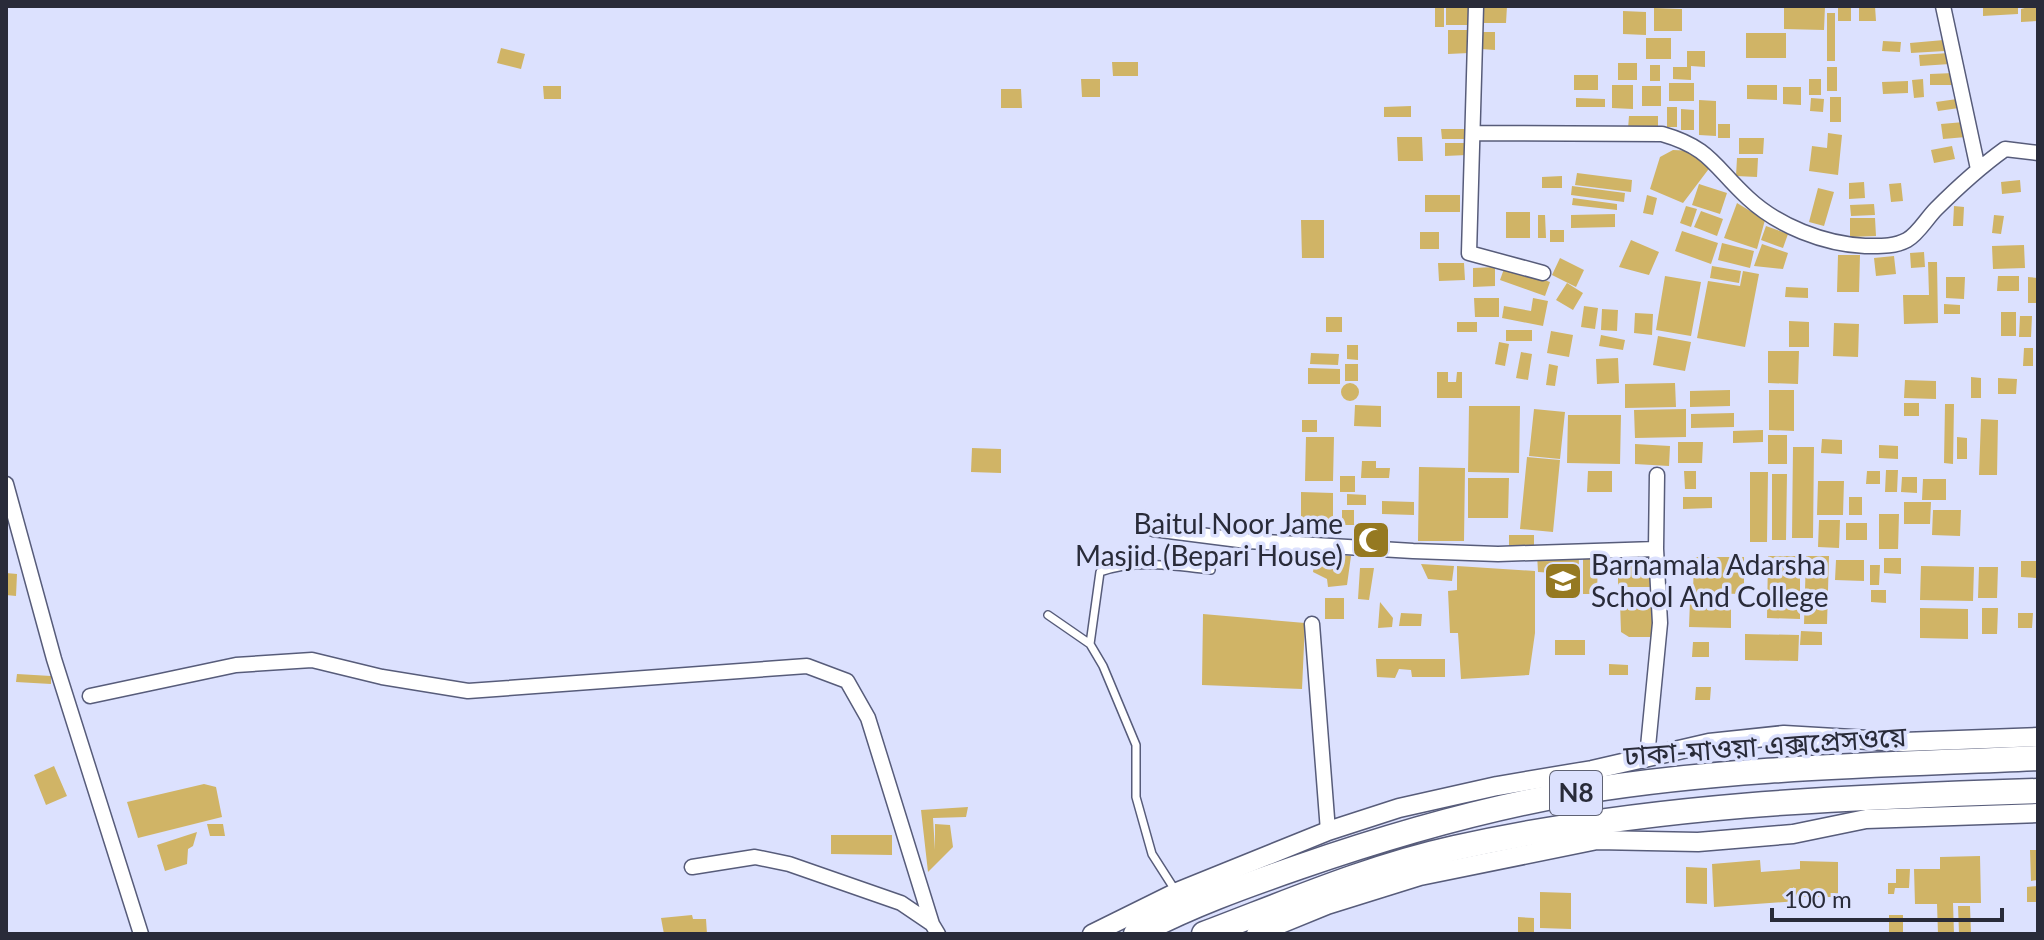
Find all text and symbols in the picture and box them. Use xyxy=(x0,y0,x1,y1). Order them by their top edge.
place label: Baitul Noor Jame Masjid (Bepari House) xyxy=(1075,506,1343,572)
mosque icon: Baitul Noor Jame Masjid (Bepari House) xyxy=(1350,519,1392,561)
place label: Barnamala Adarsha School And College xyxy=(1591,547,1828,613)
school or university icon: Barnamala Adarsha School And College xyxy=(1542,560,1584,602)
street label: ঢাকা-মাওয়া এক্সপ্রেসওয়ে xyxy=(1621,718,1908,772)
road number: N8 xyxy=(1550,771,1602,815)
scale bar xyxy=(1772,872,2002,922)
text: 100 m xyxy=(1784,884,1852,913)

